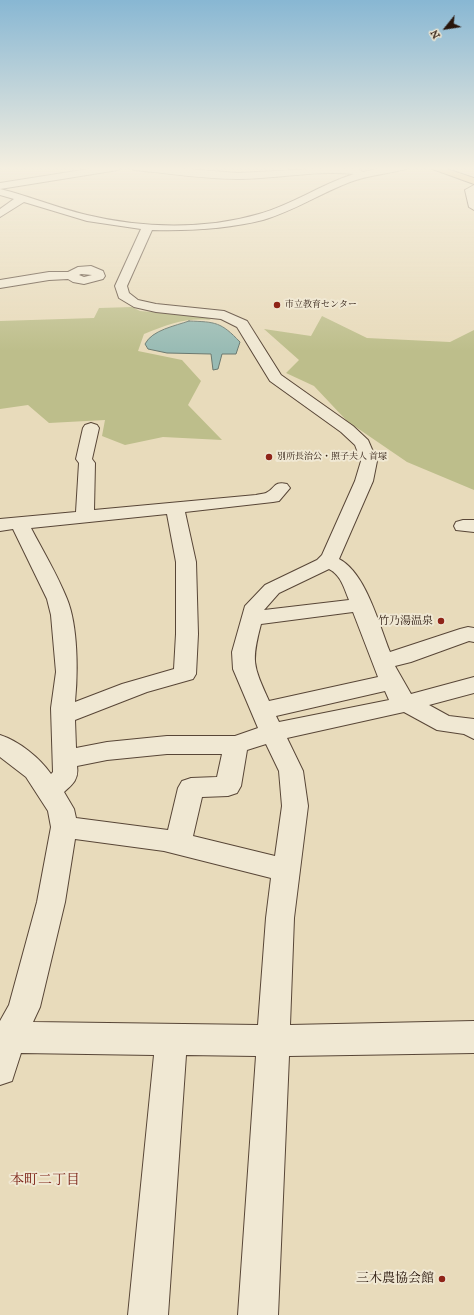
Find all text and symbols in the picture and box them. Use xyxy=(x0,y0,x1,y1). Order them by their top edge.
north arrow xyxy=(426,8,466,48)
text: N xyxy=(427,27,443,41)
marker: 市立教育センター xyxy=(272,300,282,310)
place label: 市立教育センター xyxy=(285,300,357,310)
marker: 別所長治公・照子夫人 首塚 xyxy=(264,452,274,462)
place label: 別所長治公・照子夫人 首塚 xyxy=(277,452,387,462)
place label: 竹乃湯温泉 xyxy=(378,614,433,628)
marker: 竹乃湯温泉 xyxy=(436,616,446,626)
district label: 本町二丁目 xyxy=(10,1173,80,1189)
place label: 三木農協会館 xyxy=(356,1271,434,1287)
marker: 三木農協会館 xyxy=(437,1274,447,1284)

